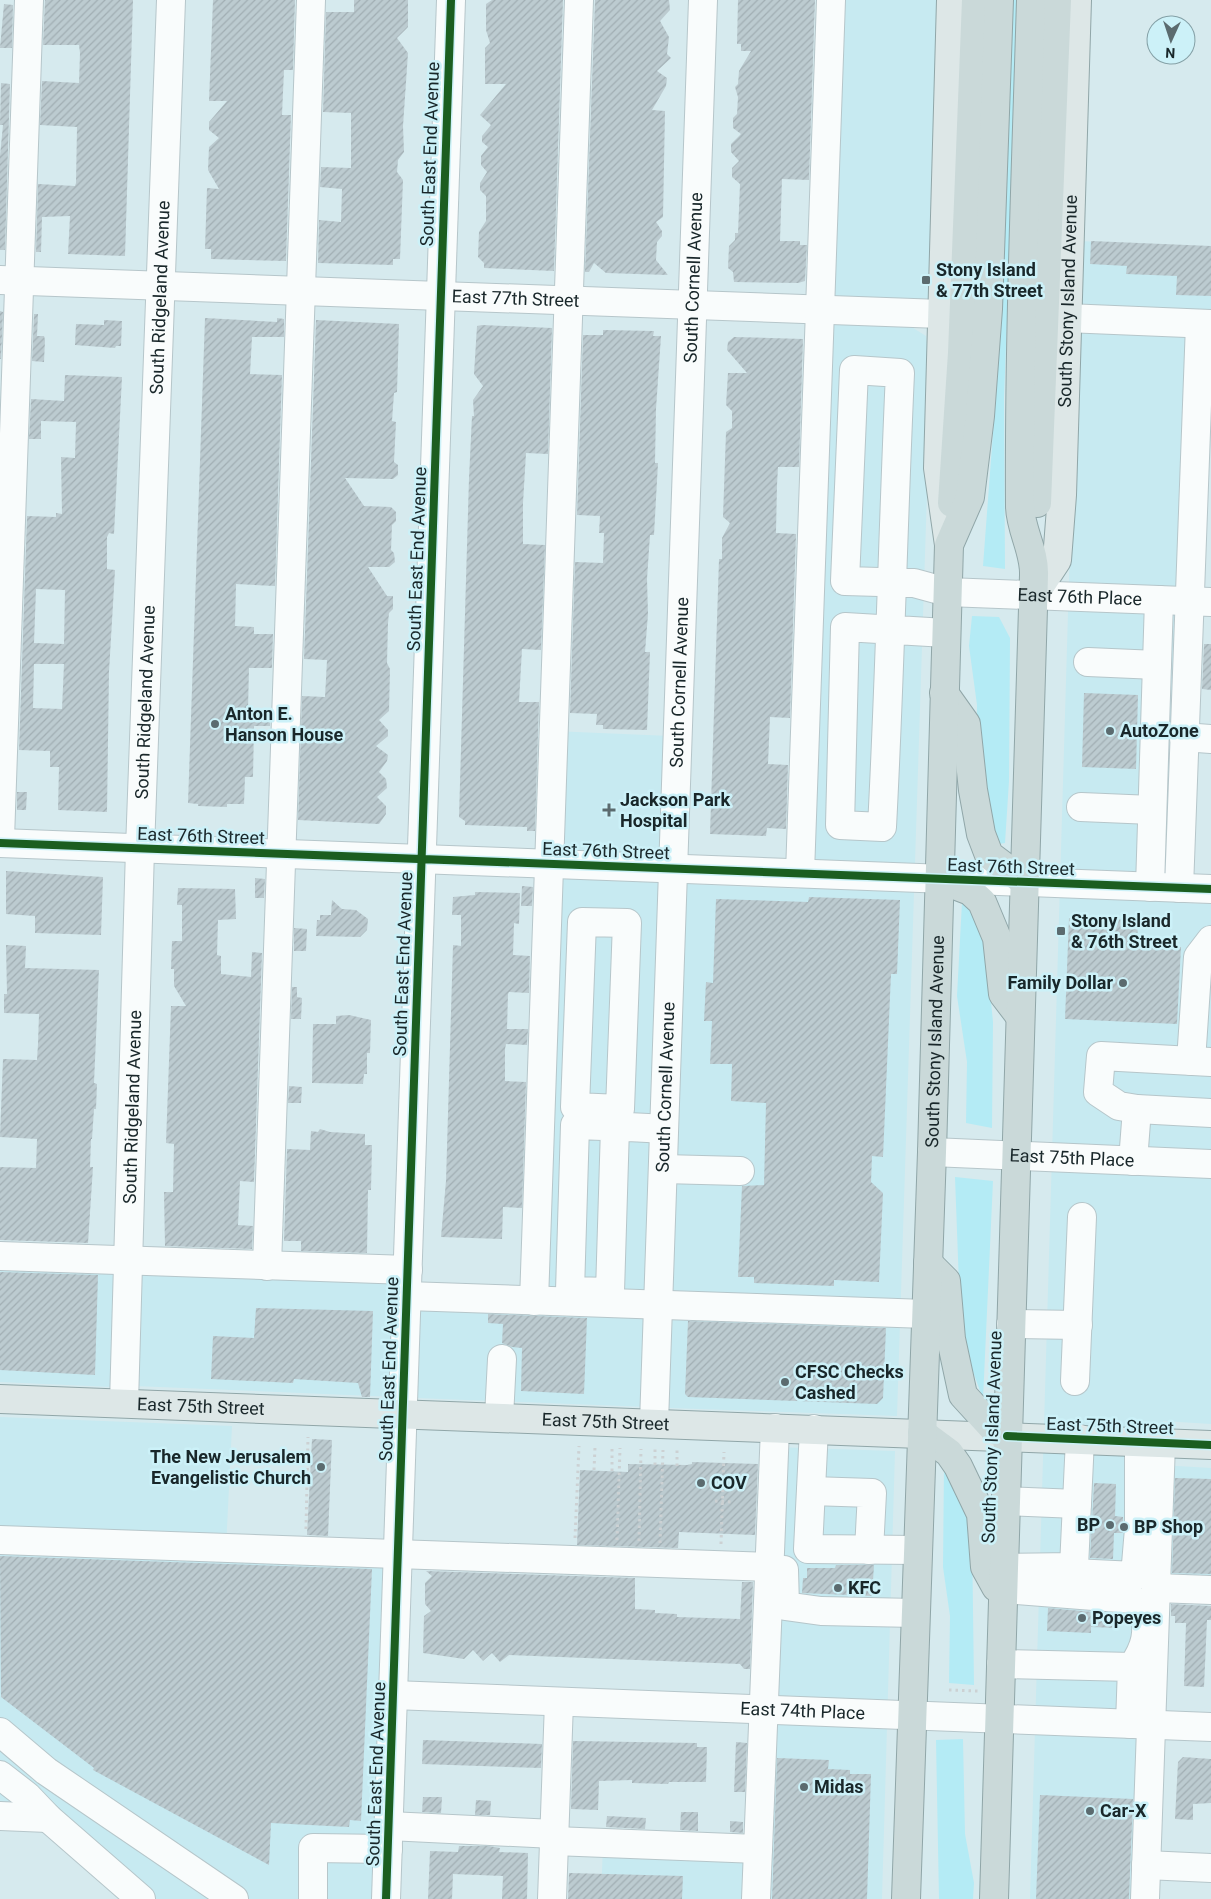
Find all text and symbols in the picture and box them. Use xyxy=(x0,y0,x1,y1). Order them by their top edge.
north arrow xyxy=(1146,15,1196,65)
text: N xyxy=(1165,45,1176,61)
street label: South East End Avenue xyxy=(416,61,443,247)
street label: South Cornell Avenue xyxy=(680,192,706,363)
street label: South Stony Island Avenue xyxy=(1054,195,1081,408)
street label: South Ridgeland Avenue xyxy=(146,200,174,395)
place label: Stony Island & 77th Street xyxy=(936,259,1043,301)
marker: Stony Island & 77th Street xyxy=(920,274,932,286)
street label: East 77th Street xyxy=(451,285,580,311)
street label: South East End Avenue xyxy=(403,466,430,652)
street label: East 76th Place xyxy=(1017,584,1142,609)
street label: South Cornell Avenue xyxy=(666,597,692,768)
street label: South Ridgeland Avenue xyxy=(131,605,159,800)
place label: Anton E. Hanson House xyxy=(225,703,344,745)
marker: Anton E. Hanson House xyxy=(209,718,221,730)
place label: AutoZone xyxy=(1120,720,1199,741)
marker: AutoZone xyxy=(1104,725,1116,737)
place label: Jackson Park Hospital xyxy=(620,789,730,831)
marker: Jackson Park Hospital xyxy=(602,803,616,817)
street label: East 76th Street xyxy=(137,823,265,848)
street label: East 76th Street xyxy=(542,838,670,863)
street label: East 76th Street xyxy=(947,854,1075,879)
street label: South East End Avenue xyxy=(389,871,416,1057)
place label: Stony Island & 76th Street xyxy=(1071,910,1178,952)
marker: Stony Island & 76th Street xyxy=(1055,925,1067,937)
street label: South Stony Island Avenue xyxy=(921,935,948,1148)
place label: Family Dollar xyxy=(1008,972,1113,993)
marker: Family Dollar xyxy=(1117,977,1129,989)
street label: South Cornell Avenue xyxy=(652,1001,678,1173)
street label: South Ridgeland Avenue xyxy=(119,1010,145,1204)
street label: East 75th Place xyxy=(1009,1144,1135,1171)
street label: South East End Avenue xyxy=(375,1276,402,1462)
street label: South Stony Island Avenue xyxy=(977,1330,1006,1544)
place label: CFSC Checks Cashed xyxy=(795,1361,904,1403)
marker: CFSC Checks Cashed xyxy=(779,1376,791,1388)
street label: East 75th Street xyxy=(137,1393,265,1419)
street label: East 75th Street xyxy=(541,1409,670,1434)
street label: East 75th Street xyxy=(1046,1413,1174,1438)
place label: The New Jerusalem Evangelistic Church xyxy=(150,1446,311,1488)
marker: The New Jerusalem Evangelistic Church xyxy=(315,1461,327,1473)
place label: COV xyxy=(711,1472,747,1493)
marker: COV xyxy=(695,1477,707,1489)
place label: BP xyxy=(1077,1514,1100,1535)
place label: BP Shop xyxy=(1134,1516,1203,1537)
marker: BP xyxy=(1104,1519,1116,1531)
marker: BP Shop xyxy=(1118,1521,1130,1533)
place label: KFC xyxy=(848,1577,881,1598)
marker: KFC xyxy=(832,1582,844,1594)
place label: Popeyes xyxy=(1092,1607,1161,1628)
marker: Popeyes xyxy=(1076,1612,1088,1624)
street label: South East End Avenue xyxy=(362,1681,389,1867)
street label: East 74th Place xyxy=(740,1698,865,1723)
place label: Midas xyxy=(814,1776,864,1797)
marker: Midas xyxy=(798,1781,810,1793)
place label: Car-X xyxy=(1100,1800,1147,1821)
marker: Car-X xyxy=(1084,1805,1096,1817)

